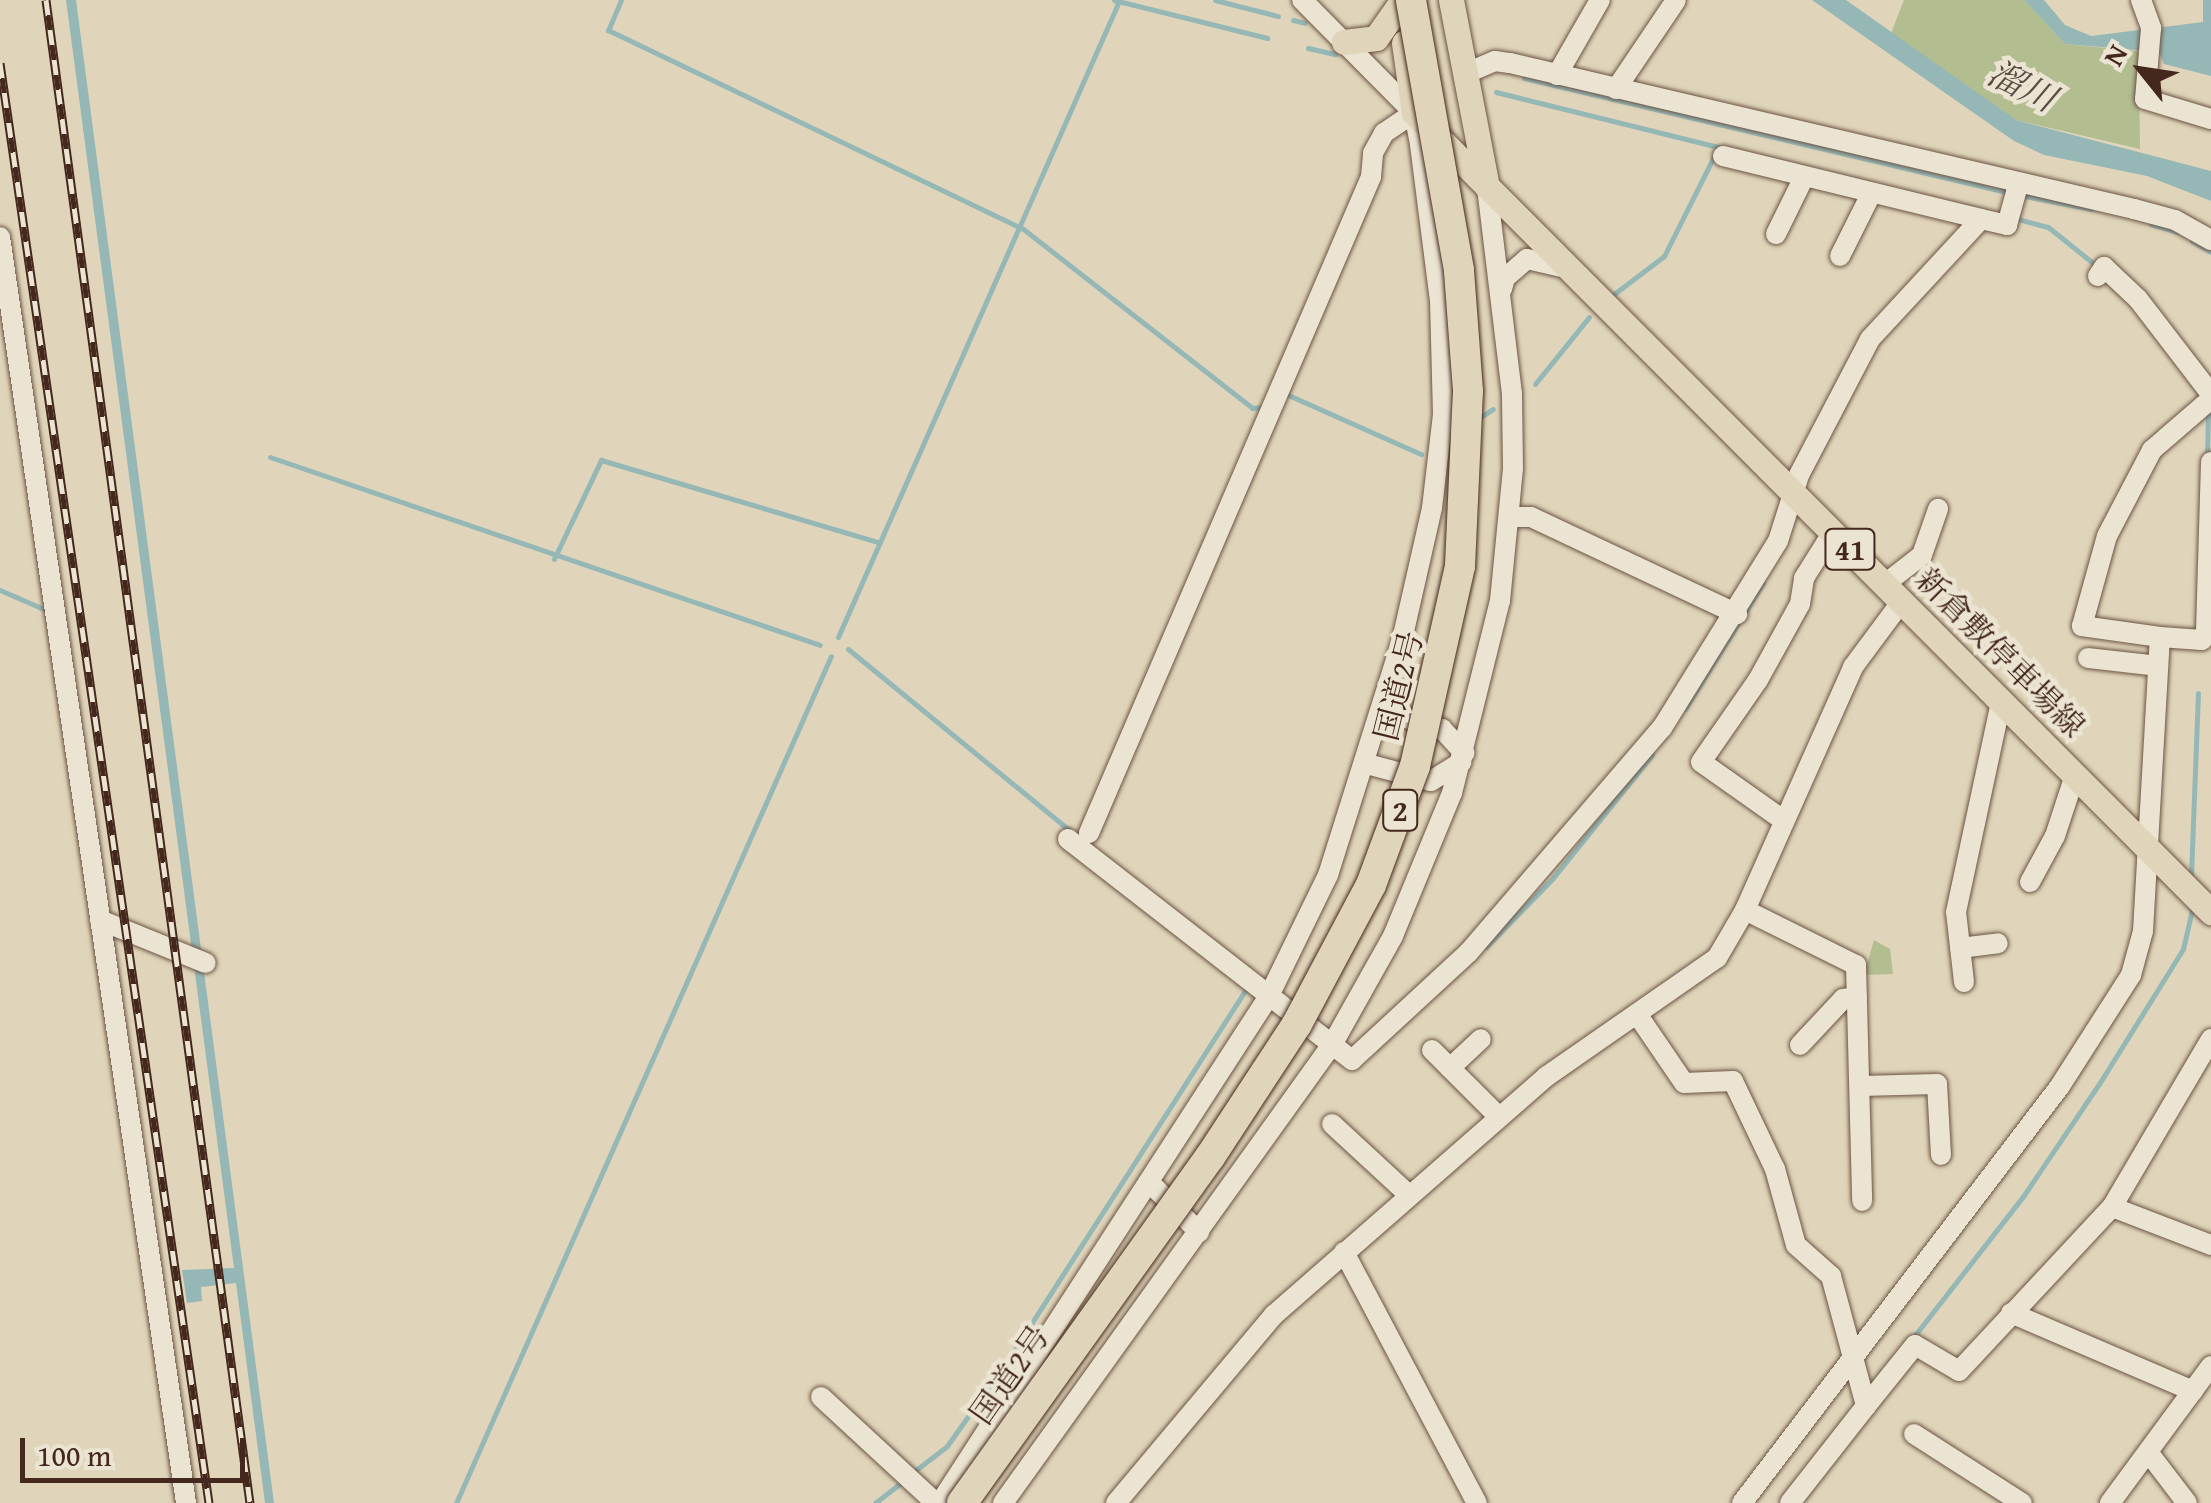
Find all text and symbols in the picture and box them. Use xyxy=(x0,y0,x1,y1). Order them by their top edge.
north arrow xyxy=(2091,20,2191,120)
text: N xyxy=(2092,36,2137,73)
water label: 溜川 xyxy=(1981,52,2063,120)
road number: 41 xyxy=(1822,524,1878,574)
street label: 新倉敷停車場線 xyxy=(1907,560,2093,746)
street label: 国道2号 xyxy=(1367,627,1431,745)
road number: 2 xyxy=(1380,785,1420,835)
street label: 国道2号 xyxy=(962,1318,1058,1432)
scale bar xyxy=(25,1418,250,1480)
text: 100 m xyxy=(37,1433,111,1477)

